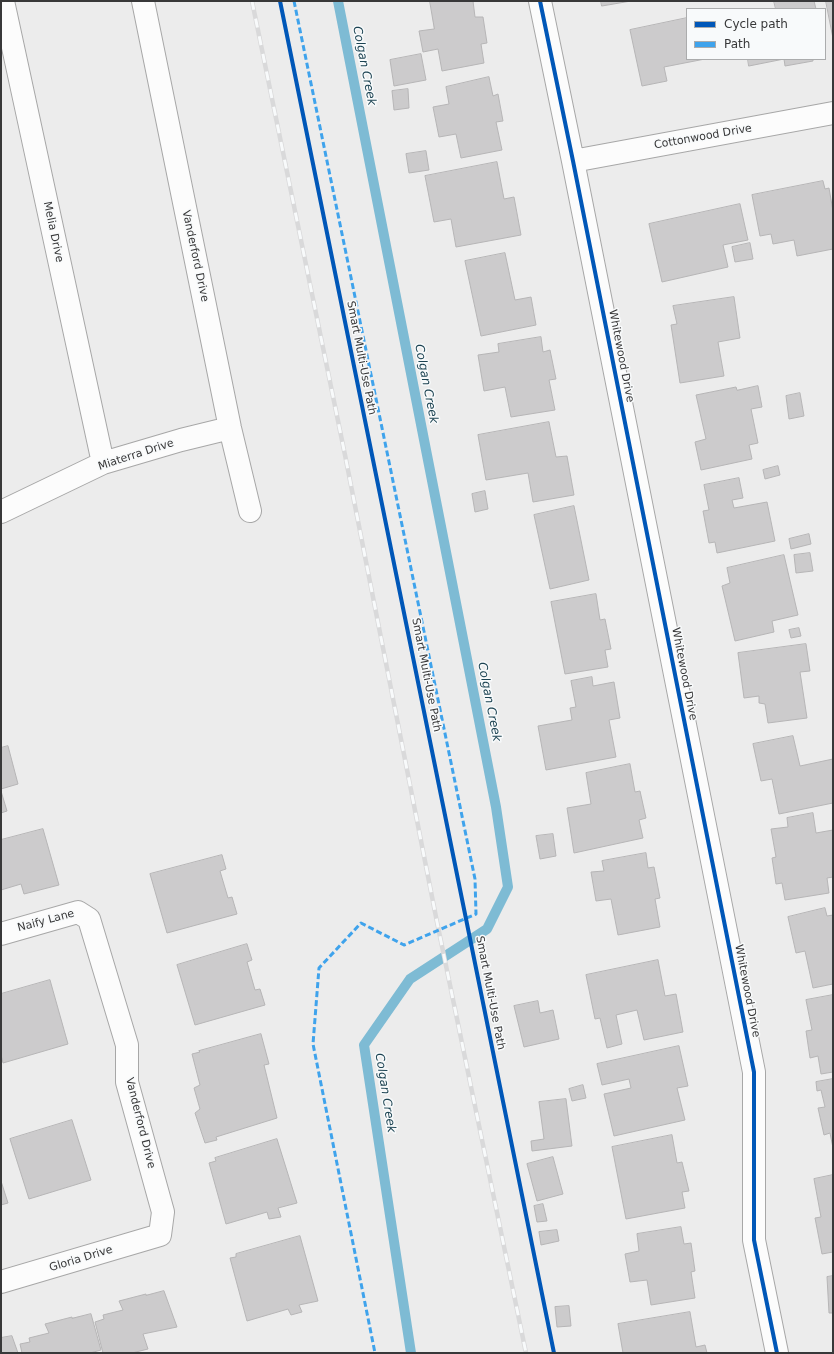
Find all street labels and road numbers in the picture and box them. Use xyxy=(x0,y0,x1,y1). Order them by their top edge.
street label: Cottonwood Drive xyxy=(653,122,753,152)
street label: Melia Drive xyxy=(40,200,66,264)
street label: Vanderford Drive xyxy=(179,209,211,303)
street label: Smart Multi-Use Path xyxy=(343,300,379,416)
street label: Whitewood Drive xyxy=(606,308,636,404)
street label: Miaterra Drive xyxy=(96,437,176,473)
street label: Smart Multi-Use Path xyxy=(408,617,444,733)
street label: Whitewood Drive xyxy=(669,626,699,722)
street label: Naify Lane xyxy=(16,907,76,935)
street label: Smart Multi-Use Path xyxy=(472,935,508,1051)
street label: Whitewood Drive xyxy=(732,943,762,1039)
street label: Vanderford Drive xyxy=(122,1076,158,1170)
street label: Gloria Drive xyxy=(48,1243,114,1275)

